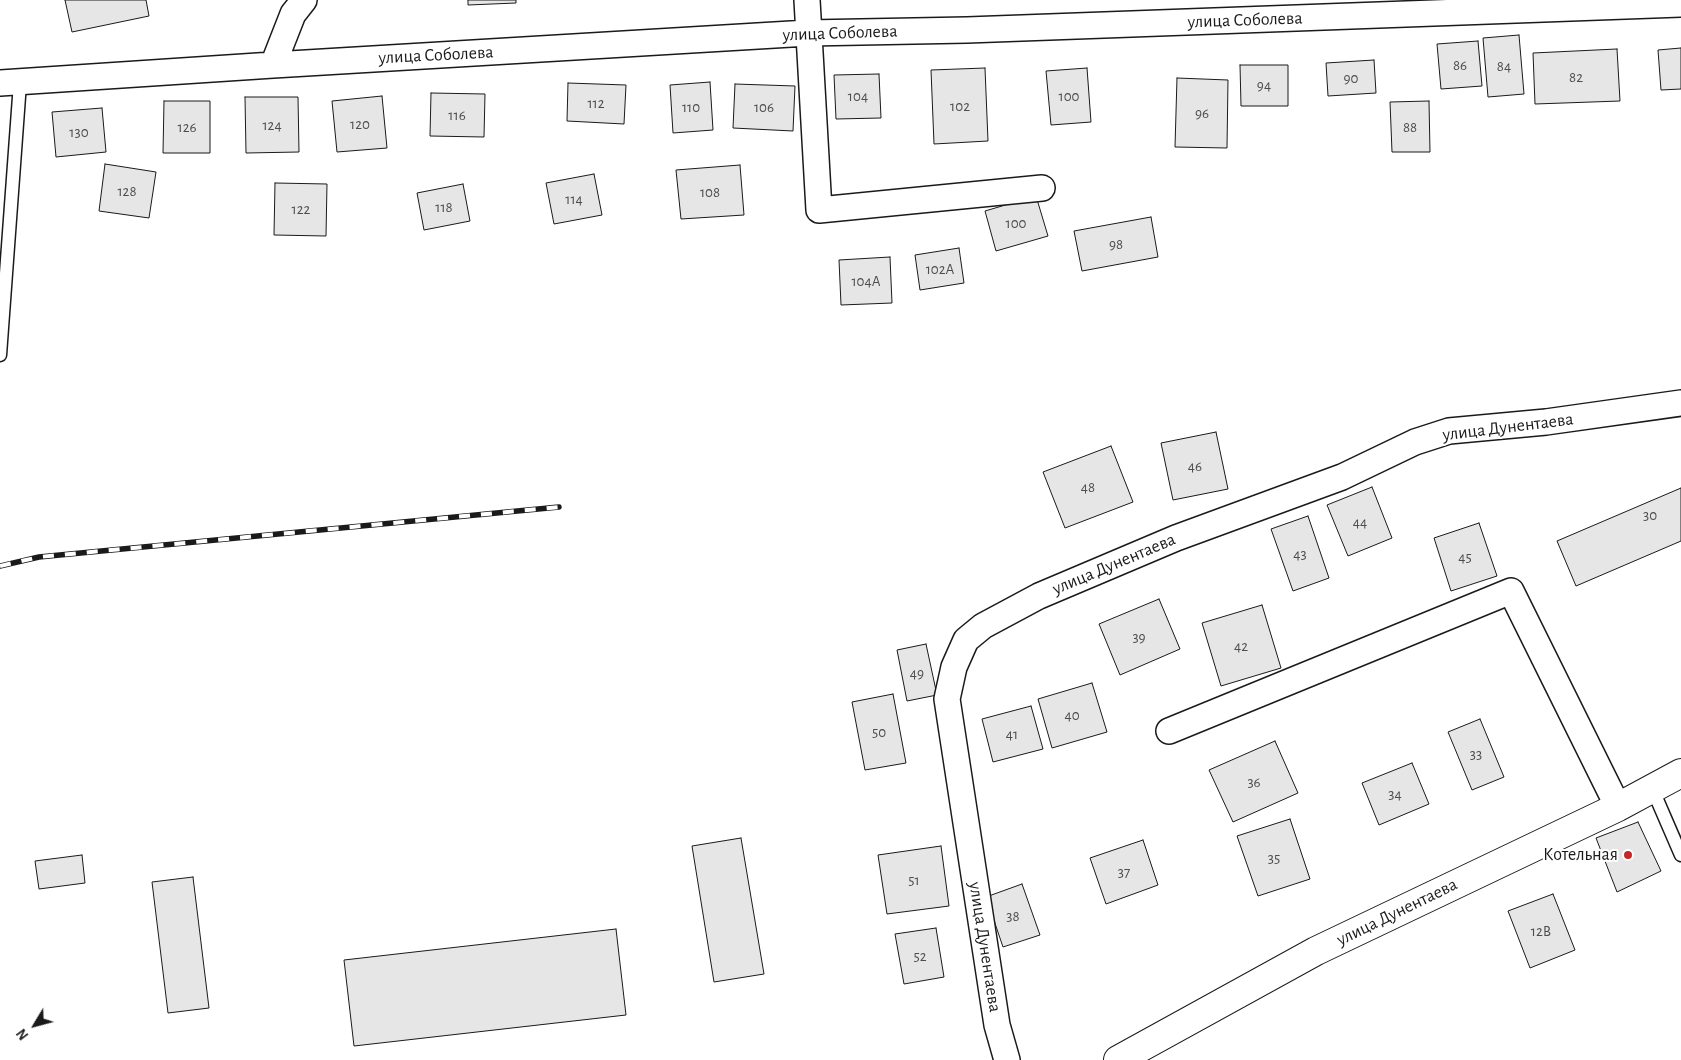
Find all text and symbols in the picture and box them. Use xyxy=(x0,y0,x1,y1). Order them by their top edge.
street label: улица Соболева xyxy=(1187,7,1303,33)
street label: улица Соболева xyxy=(782,20,898,46)
street label: улица Соболева xyxy=(378,41,494,69)
house number: 86 xyxy=(1453,56,1467,74)
house number: 84 xyxy=(1497,57,1511,75)
house number: 82 xyxy=(1569,68,1583,86)
house number: 90 xyxy=(1344,69,1358,87)
house number: 94 xyxy=(1257,76,1271,94)
house number: 104 xyxy=(848,87,868,105)
house number: 100 xyxy=(1059,87,1079,105)
house number: 112 xyxy=(587,94,605,112)
house number: 102 xyxy=(950,97,970,115)
house number: 110 xyxy=(682,98,700,116)
house number: 106 xyxy=(754,98,774,116)
house number: 96 xyxy=(1195,104,1209,122)
house number: 116 xyxy=(448,106,466,124)
house number: 120 xyxy=(350,115,370,133)
house number: 124 xyxy=(262,116,282,134)
house number: 126 xyxy=(177,118,197,136)
house number: 88 xyxy=(1403,118,1417,136)
house number: 130 xyxy=(69,123,89,141)
house number: 128 xyxy=(117,182,137,200)
house number: 108 xyxy=(700,183,720,201)
house number: 114 xyxy=(565,190,583,208)
house number: 118 xyxy=(435,198,453,216)
house number: 122 xyxy=(292,200,310,218)
house number: 100 xyxy=(1006,214,1026,232)
house number: 98 xyxy=(1109,235,1123,253)
house number: 102А xyxy=(926,260,954,278)
house number: 104А xyxy=(851,272,881,290)
street label: улица Дунентаева xyxy=(1441,408,1575,446)
house number: 46 xyxy=(1188,457,1202,475)
house number: 48 xyxy=(1081,478,1095,496)
house number: 30 xyxy=(1643,506,1657,524)
house number: 44 xyxy=(1353,513,1367,531)
street label: улица Дунентаева xyxy=(1049,528,1179,600)
house number: 43 xyxy=(1293,545,1307,563)
house number: 45 xyxy=(1458,548,1472,566)
house number: 39 xyxy=(1132,628,1146,646)
house number: 42 xyxy=(1234,637,1248,655)
house number: 49 xyxy=(910,664,924,682)
house number: 40 xyxy=(1064,706,1080,724)
house number: 50 xyxy=(872,723,886,741)
house number: 41 xyxy=(1006,725,1018,743)
house number: 33 xyxy=(1470,745,1482,763)
house number: 36 xyxy=(1247,773,1261,791)
house number: 34 xyxy=(1388,785,1402,803)
place label: Котельная xyxy=(1543,844,1618,866)
house number: 35 xyxy=(1268,849,1280,867)
marker: Котельная xyxy=(1622,849,1634,861)
house number: 37 xyxy=(1118,863,1130,881)
house number: 51 xyxy=(908,871,920,889)
street label: улица Дунентаева xyxy=(1333,873,1461,951)
street label: улица Дунентаева xyxy=(964,880,1006,1014)
house number: 38 xyxy=(1006,907,1020,925)
house number: 12В xyxy=(1531,922,1551,940)
house number: 52 xyxy=(913,947,927,965)
north arrow xyxy=(10,1000,60,1050)
text: N xyxy=(15,1026,32,1042)

